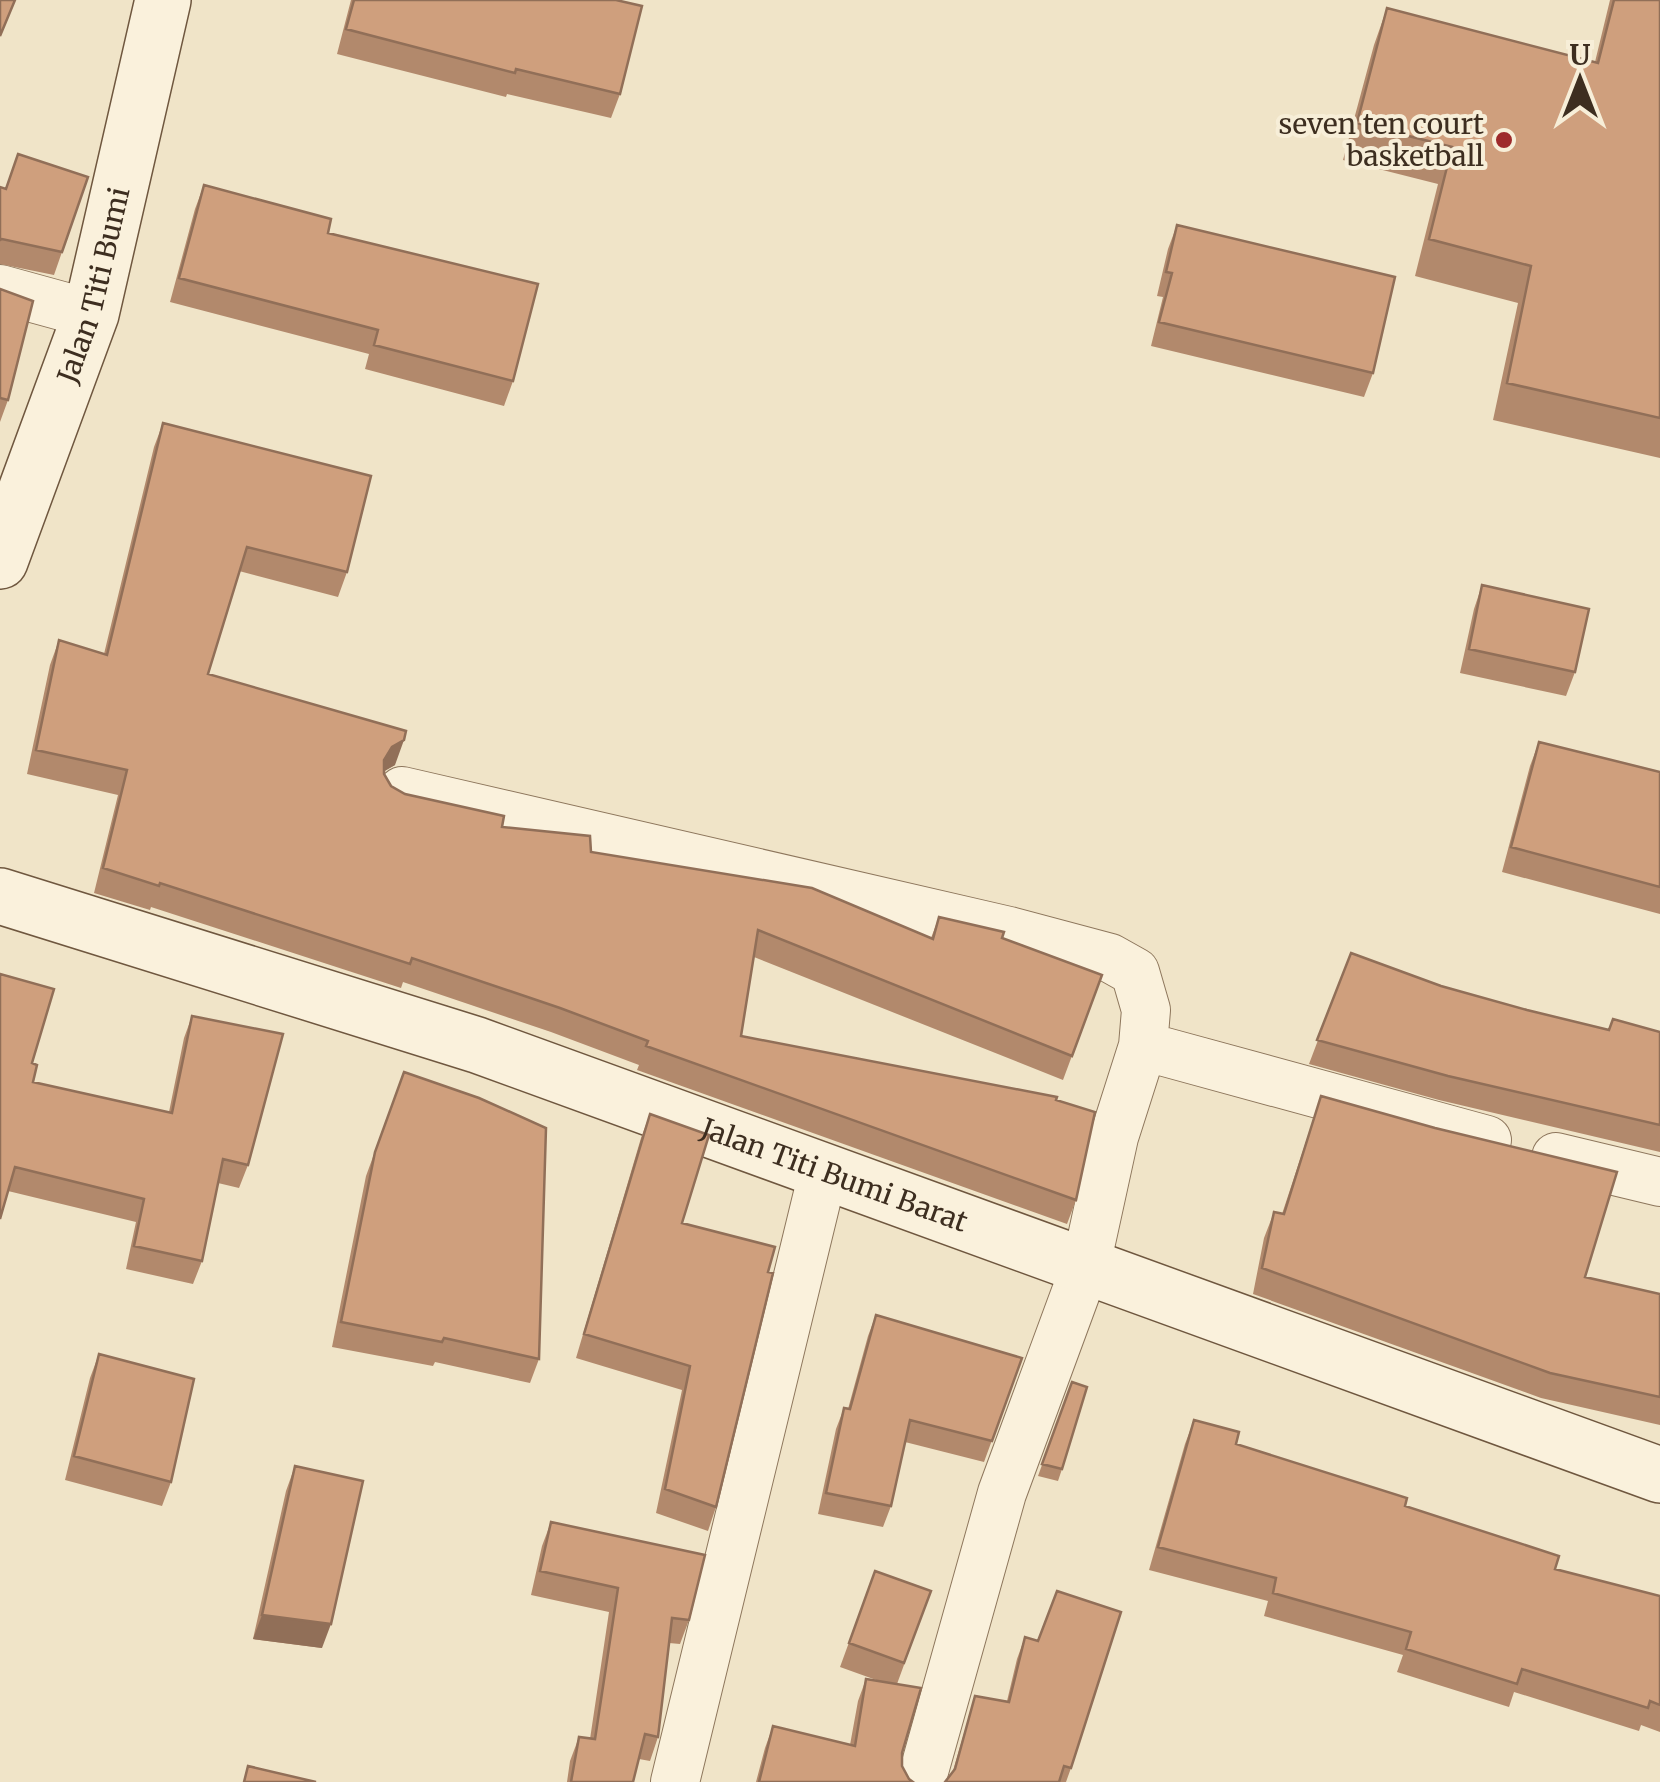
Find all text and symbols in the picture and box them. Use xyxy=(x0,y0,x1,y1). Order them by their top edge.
north arrow xyxy=(1530,30,1630,130)
text: U xyxy=(1570,37,1591,73)
place label: seven ten court basketball xyxy=(1279,106,1484,174)
marker: seven ten court basketball xyxy=(1493,129,1515,151)
street label: Jalan Titi Bumi xyxy=(49,184,138,389)
street label: Jalan Titi Bumi Barat xyxy=(695,1110,973,1240)

